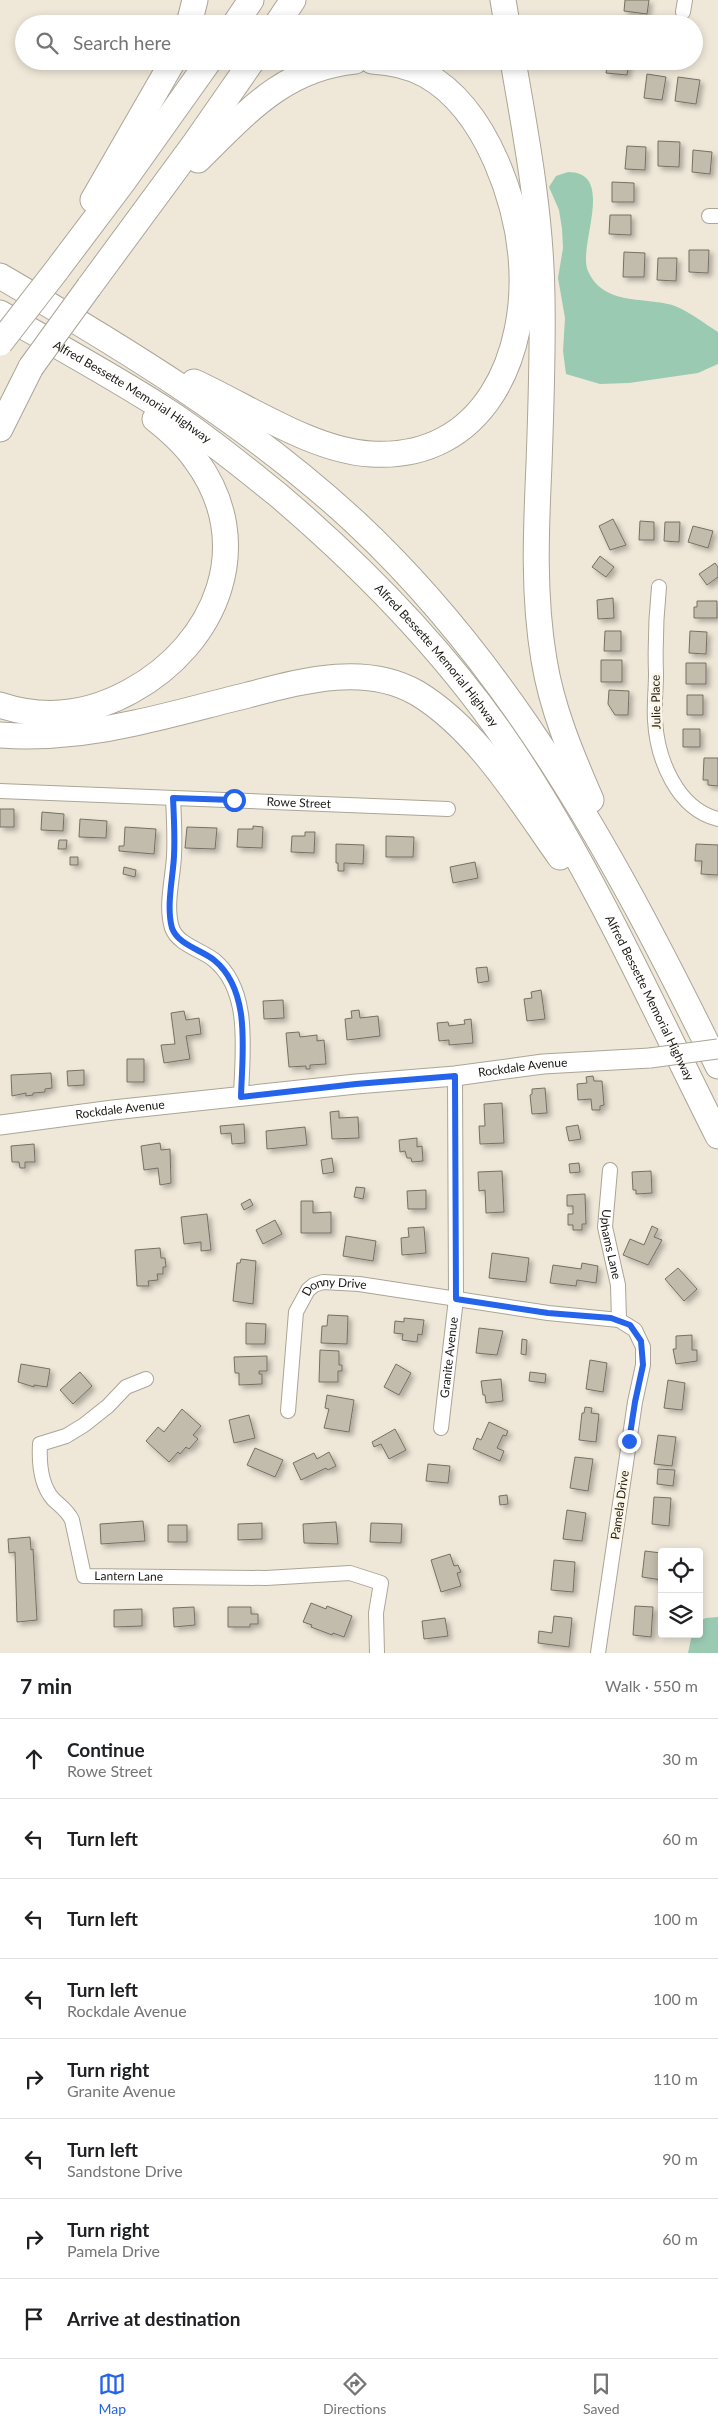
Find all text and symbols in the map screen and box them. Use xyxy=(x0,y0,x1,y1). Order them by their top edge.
search box xyxy=(15,15,703,70)
icon: search xyxy=(33,29,61,57)
text: Search here xyxy=(73,31,171,54)
street label: Alfred Bessette Memorial Highway xyxy=(51,337,215,447)
street label: Alfred Bessette Memorial Highway xyxy=(372,581,502,730)
street label: Julie Place xyxy=(648,675,663,729)
route start xyxy=(223,789,246,812)
street label: Rowe Street xyxy=(266,794,332,811)
street label: Alfred Bessette Memorial Highway xyxy=(602,912,698,1084)
street label: Rockdale Avenue xyxy=(477,1055,568,1080)
street label: Rockdale Avenue xyxy=(74,1097,165,1122)
street label: Uphams Lane xyxy=(598,1209,625,1281)
street label: Donny Drive xyxy=(298,1274,368,1298)
street label: Granite Avenue xyxy=(437,1316,461,1399)
route end xyxy=(618,1430,641,1453)
street label: Pamela Drive xyxy=(607,1469,632,1540)
map controls xyxy=(658,1548,703,1638)
button: locate xyxy=(658,1548,703,1593)
street label: Lantern Lane xyxy=(94,1568,163,1584)
button: layers xyxy=(658,1593,703,1638)
text: 7 min xyxy=(20,1673,72,1698)
text: Walk · 550 m xyxy=(605,1676,698,1695)
text: Continue xyxy=(67,1738,145,1761)
icon: ahead xyxy=(20,1745,48,1773)
text: 30 m xyxy=(662,1749,698,1768)
text: Rowe Street xyxy=(67,1761,153,1780)
icon: left xyxy=(20,1825,48,1853)
text: Turn left xyxy=(67,1827,138,1850)
text: 60 m xyxy=(662,1829,698,1848)
icon: left xyxy=(20,1905,48,1933)
text: Turn left xyxy=(67,1907,138,1930)
text: 100 m xyxy=(653,1909,698,1928)
text: Turn left xyxy=(67,1978,138,2001)
icon: left xyxy=(20,1985,48,2013)
text: 100 m xyxy=(653,1989,698,2008)
text: Rockdale Avenue xyxy=(67,2001,187,2020)
text: Turn right xyxy=(67,2058,149,2081)
icon: right xyxy=(20,2065,48,2093)
text: 110 m xyxy=(653,2069,698,2088)
text: Granite Avenue xyxy=(67,2081,176,2100)
text: Turn left xyxy=(67,2138,138,2161)
icon: left xyxy=(20,2145,48,2173)
text: 90 m xyxy=(662,2149,698,2168)
text: Sandstone Drive xyxy=(67,2161,183,2180)
text: Turn right xyxy=(67,2218,149,2241)
icon: right xyxy=(20,2225,48,2253)
text: 60 m xyxy=(662,2229,698,2248)
text: Pamela Drive xyxy=(67,2241,160,2260)
icon: arrive xyxy=(20,2305,48,2333)
text: Arrive at destination xyxy=(67,2307,240,2330)
tab: Map xyxy=(98,2370,126,2417)
tab: Directions xyxy=(323,2370,386,2417)
tab: Saved xyxy=(583,2370,620,2417)

